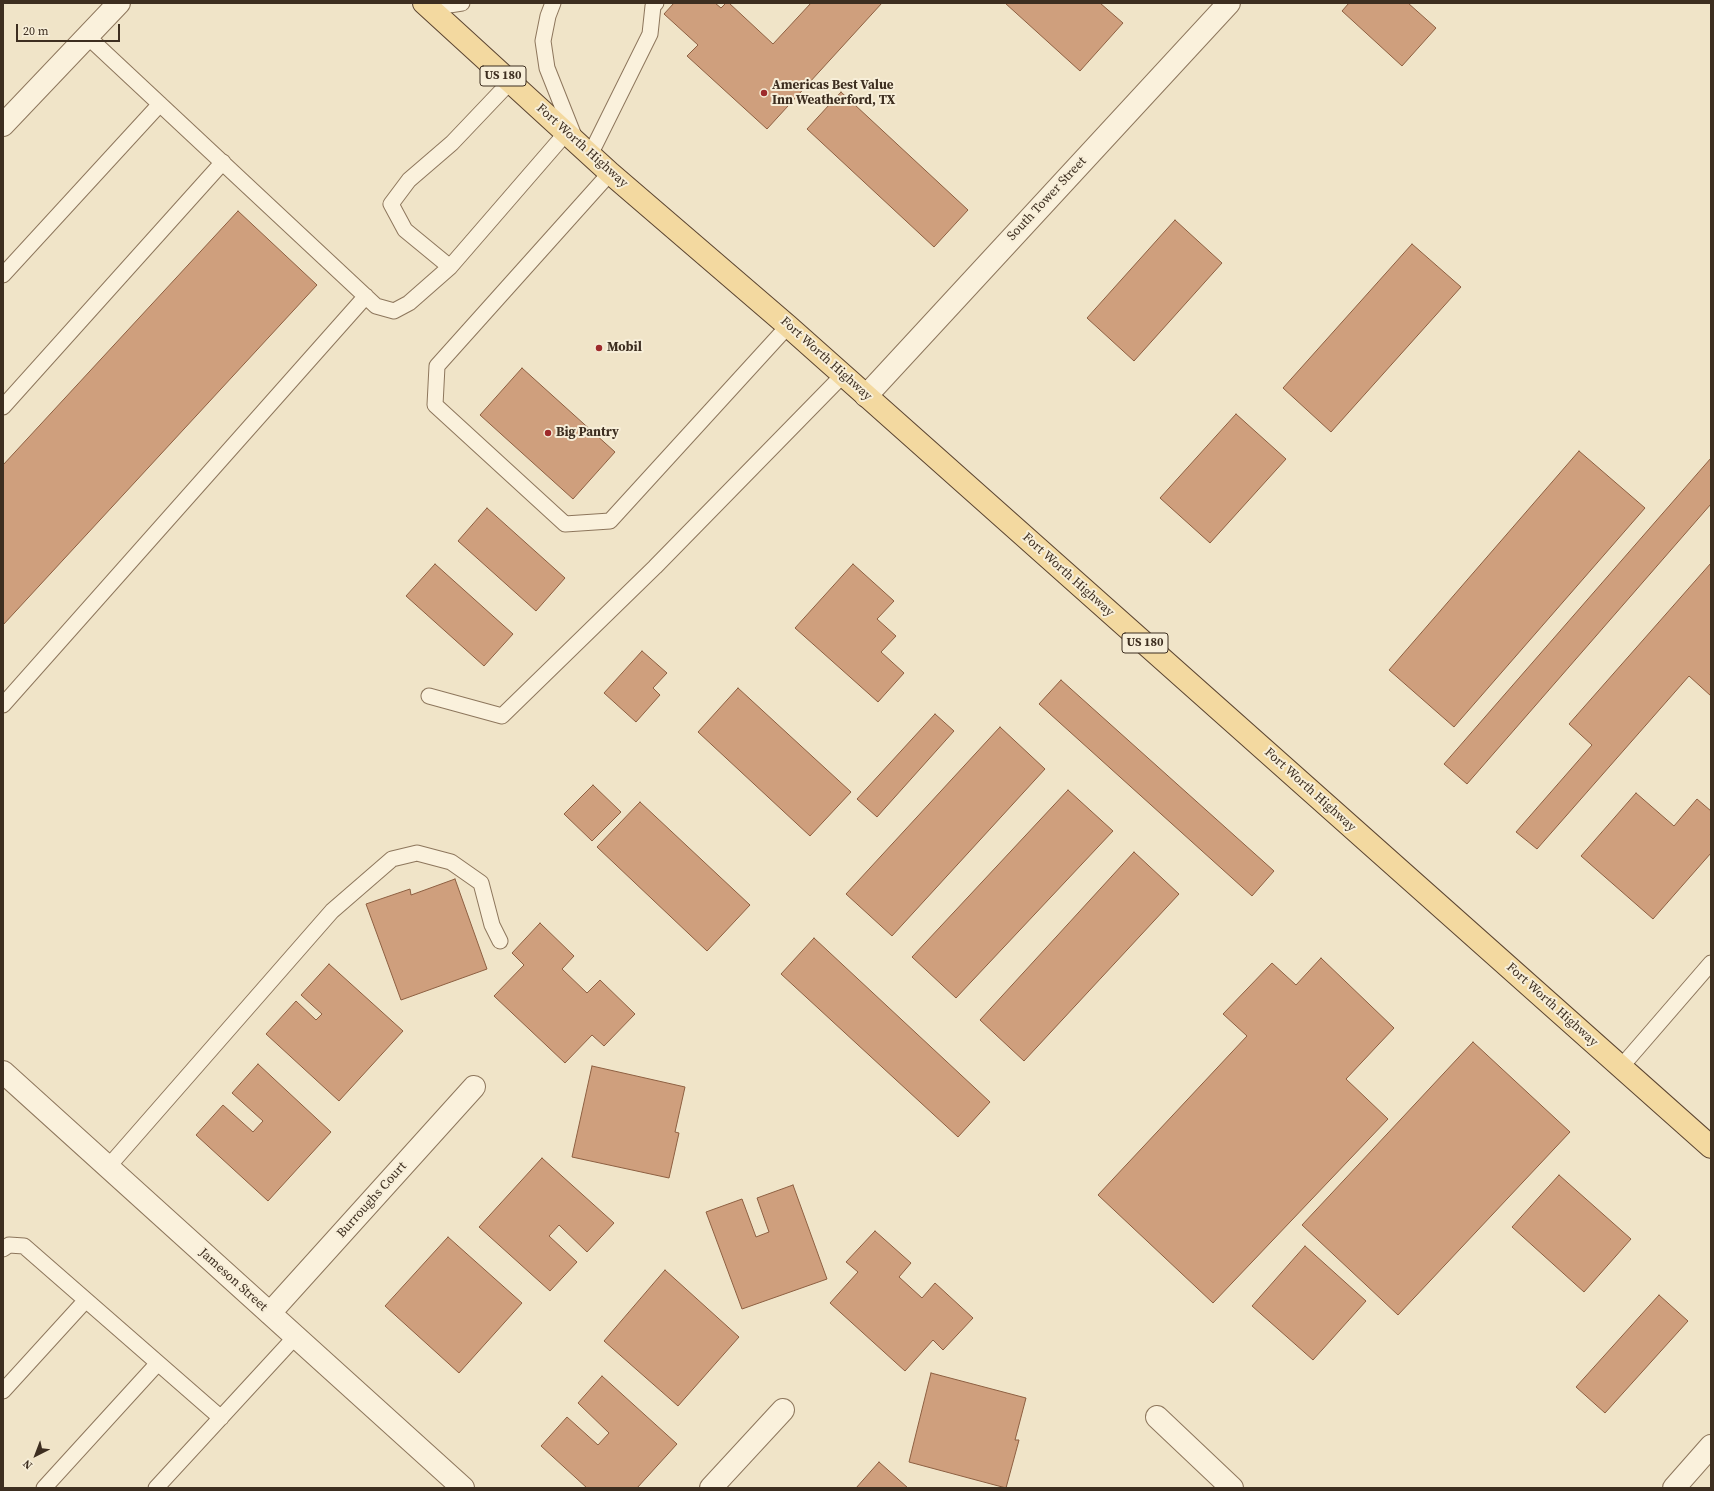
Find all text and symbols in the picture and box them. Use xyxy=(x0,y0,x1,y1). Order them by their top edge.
scale bar xyxy=(18,16,122,42)
text: 20 m xyxy=(23,23,49,39)
road number: US 180 xyxy=(480,66,526,86)
place label: Americas Best Value Inn Weatherford, TX xyxy=(772,78,895,109)
marker: Americas Best Value Inn Weatherford, TX xyxy=(759,88,769,98)
street label: Fort Worth Highway xyxy=(533,101,631,191)
street label: South Tower Street xyxy=(1004,154,1090,244)
street label: Fort Worth Highway xyxy=(777,314,875,404)
place label: Mobil xyxy=(607,340,642,356)
marker: Mobil xyxy=(594,343,604,353)
place label: Big Pantry xyxy=(556,425,619,441)
marker: Big Pantry xyxy=(543,428,553,438)
street label: Fort Worth Highway xyxy=(1019,530,1117,620)
road number: US 180 xyxy=(1122,633,1168,653)
street label: Fort Worth Highway xyxy=(1261,745,1359,835)
street label: Fort Worth Highway xyxy=(1503,960,1601,1050)
street label: Burroughs Court xyxy=(334,1159,410,1241)
street label: Jameson Street xyxy=(196,1245,270,1315)
north arrow xyxy=(16,1435,56,1475)
text: N xyxy=(20,1456,36,1473)

